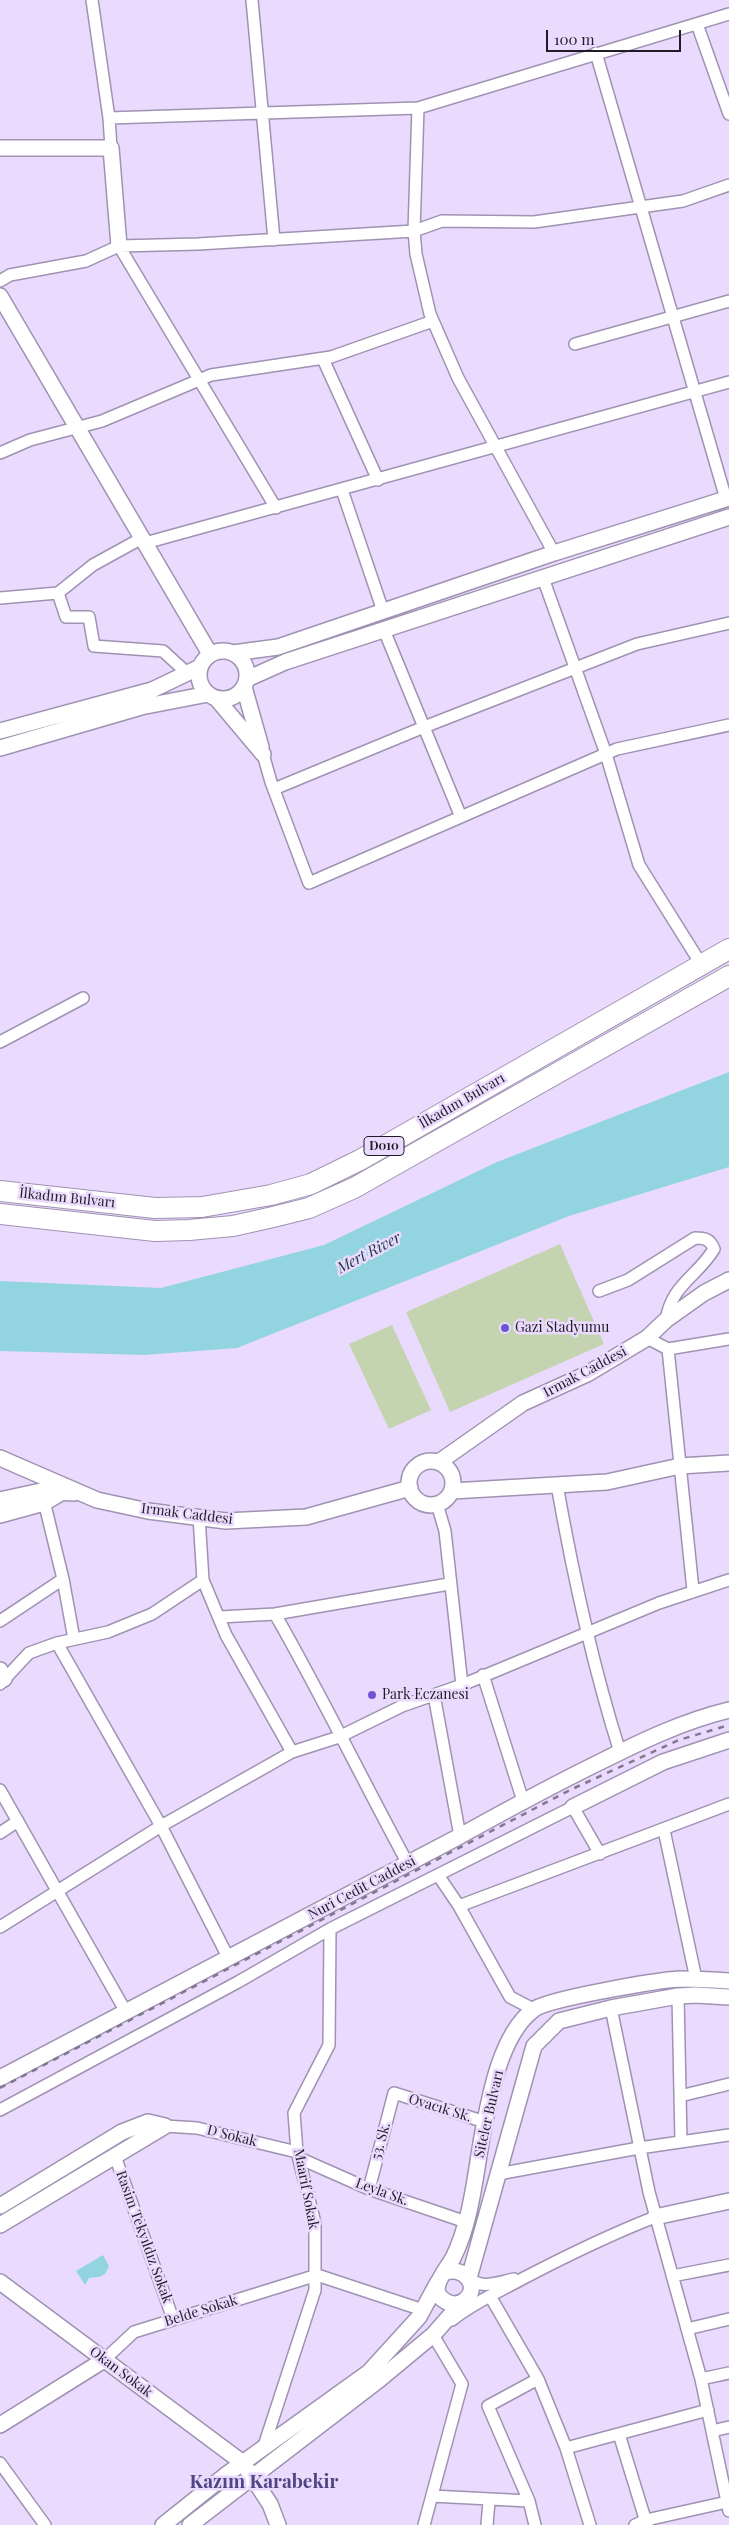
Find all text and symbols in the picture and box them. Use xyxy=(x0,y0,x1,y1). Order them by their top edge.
scale bar xyxy=(549,20,684,52)
text: 100 m xyxy=(554,29,595,49)
street label: İlkadım Bulvarı xyxy=(416,1070,508,1132)
road number: D010 xyxy=(364,1136,404,1156)
street label: İlkadım Bulvarı xyxy=(18,1185,116,1211)
water label: Mert River xyxy=(334,1229,404,1277)
place label: Gazi Stadyumu xyxy=(515,1320,609,1336)
marker: Gazi Stadyumu xyxy=(499,1322,511,1334)
street label: Irmak Caddesi xyxy=(540,1343,630,1401)
street label: Irmak Caddesi xyxy=(140,1500,234,1528)
place label: Park Eczanesi xyxy=(382,1687,469,1703)
marker: Park Eczanesi xyxy=(366,1689,378,1701)
street label: Nuri Cedit Caddesi xyxy=(305,1853,419,1923)
street label: Siteler Bulvarı xyxy=(471,2069,507,2159)
street label: Ovacık Sk. xyxy=(406,2090,474,2126)
street label: 53. Sk. xyxy=(368,2121,394,2161)
street label: D Sokak xyxy=(205,2122,259,2150)
street label: Maarif Sokak xyxy=(290,2147,322,2231)
street label: Rasim Tekyıldız Sokak xyxy=(112,2168,176,2306)
street label: Leyla Sk. xyxy=(353,2175,411,2209)
street label: Belde Sokak xyxy=(162,2292,240,2330)
street label: Okan Sokak xyxy=(86,2343,156,2401)
district label: Kazım Karabekir xyxy=(190,2471,338,2493)

